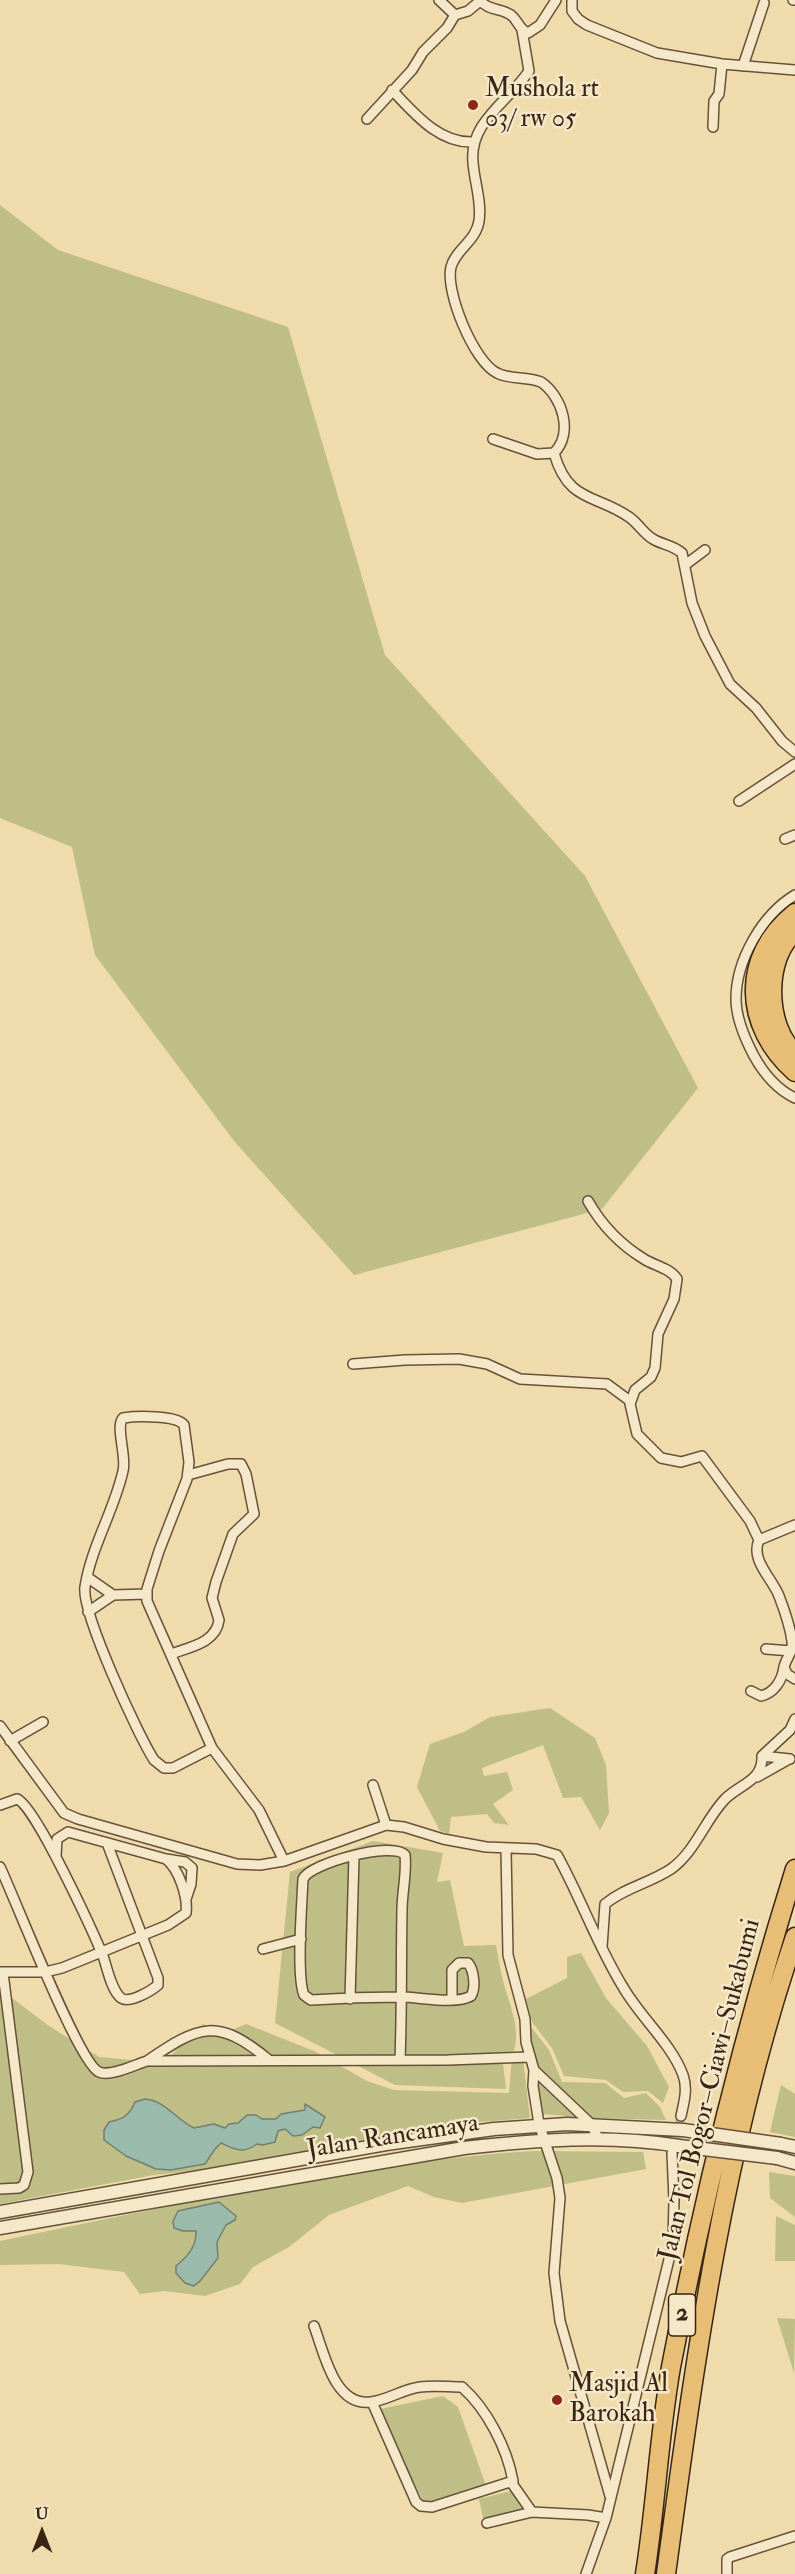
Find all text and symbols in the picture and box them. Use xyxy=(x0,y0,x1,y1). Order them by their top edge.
place label: Mushola rt 03/ rw 05 xyxy=(485,74,599,136)
marker: Mushola rt 03/ rw 05 xyxy=(466,98,480,112)
street label: Jalan Tol Bogor–Ciawi–Sukabumi xyxy=(653,1916,769,2264)
street label: Jalan Rancamaya xyxy=(305,2109,481,2167)
road number: 2 xyxy=(668,2294,696,2336)
place label: Masjid Al Barokah xyxy=(569,2369,668,2430)
marker: Masjid Al Barokah xyxy=(550,2393,564,2407)
north arrow xyxy=(12,2502,72,2562)
text: U xyxy=(35,2504,49,2524)

